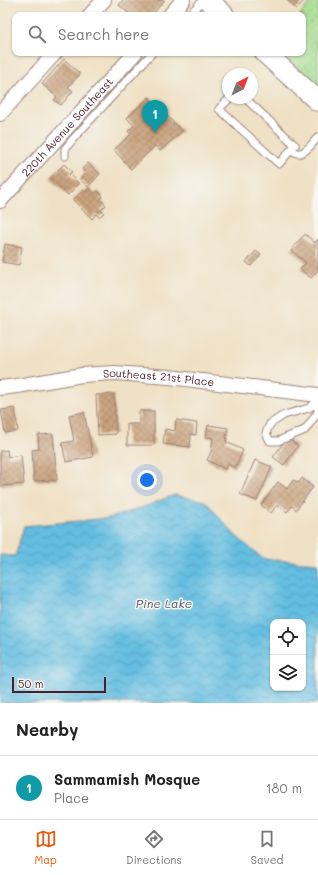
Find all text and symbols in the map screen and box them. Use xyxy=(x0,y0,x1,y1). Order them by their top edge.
search box xyxy=(12,12,306,56)
icon: search xyxy=(26,23,48,45)
text: Search here xyxy=(58,24,149,44)
north arrow xyxy=(222,68,258,104)
street label: 220th Avenue Southeast xyxy=(18,74,116,179)
pin: 1 xyxy=(142,100,168,133)
street label: Southeast 21st Place xyxy=(103,365,215,389)
your location xyxy=(137,470,157,490)
water label: Pine Lake xyxy=(136,595,192,611)
map controls xyxy=(270,619,306,691)
button: locate xyxy=(270,619,306,655)
button: layers xyxy=(270,655,306,691)
scale bar xyxy=(12,675,106,694)
text: 50 m xyxy=(18,676,44,691)
text: Nearby xyxy=(16,718,78,740)
text: Sammamish Mosque xyxy=(54,769,200,789)
text: 1 xyxy=(26,779,32,796)
text: 180 m xyxy=(266,779,302,796)
text: Place xyxy=(54,789,89,806)
tab: Map xyxy=(35,828,57,867)
tab: Directions xyxy=(126,828,182,867)
tab: Saved xyxy=(251,828,283,867)

